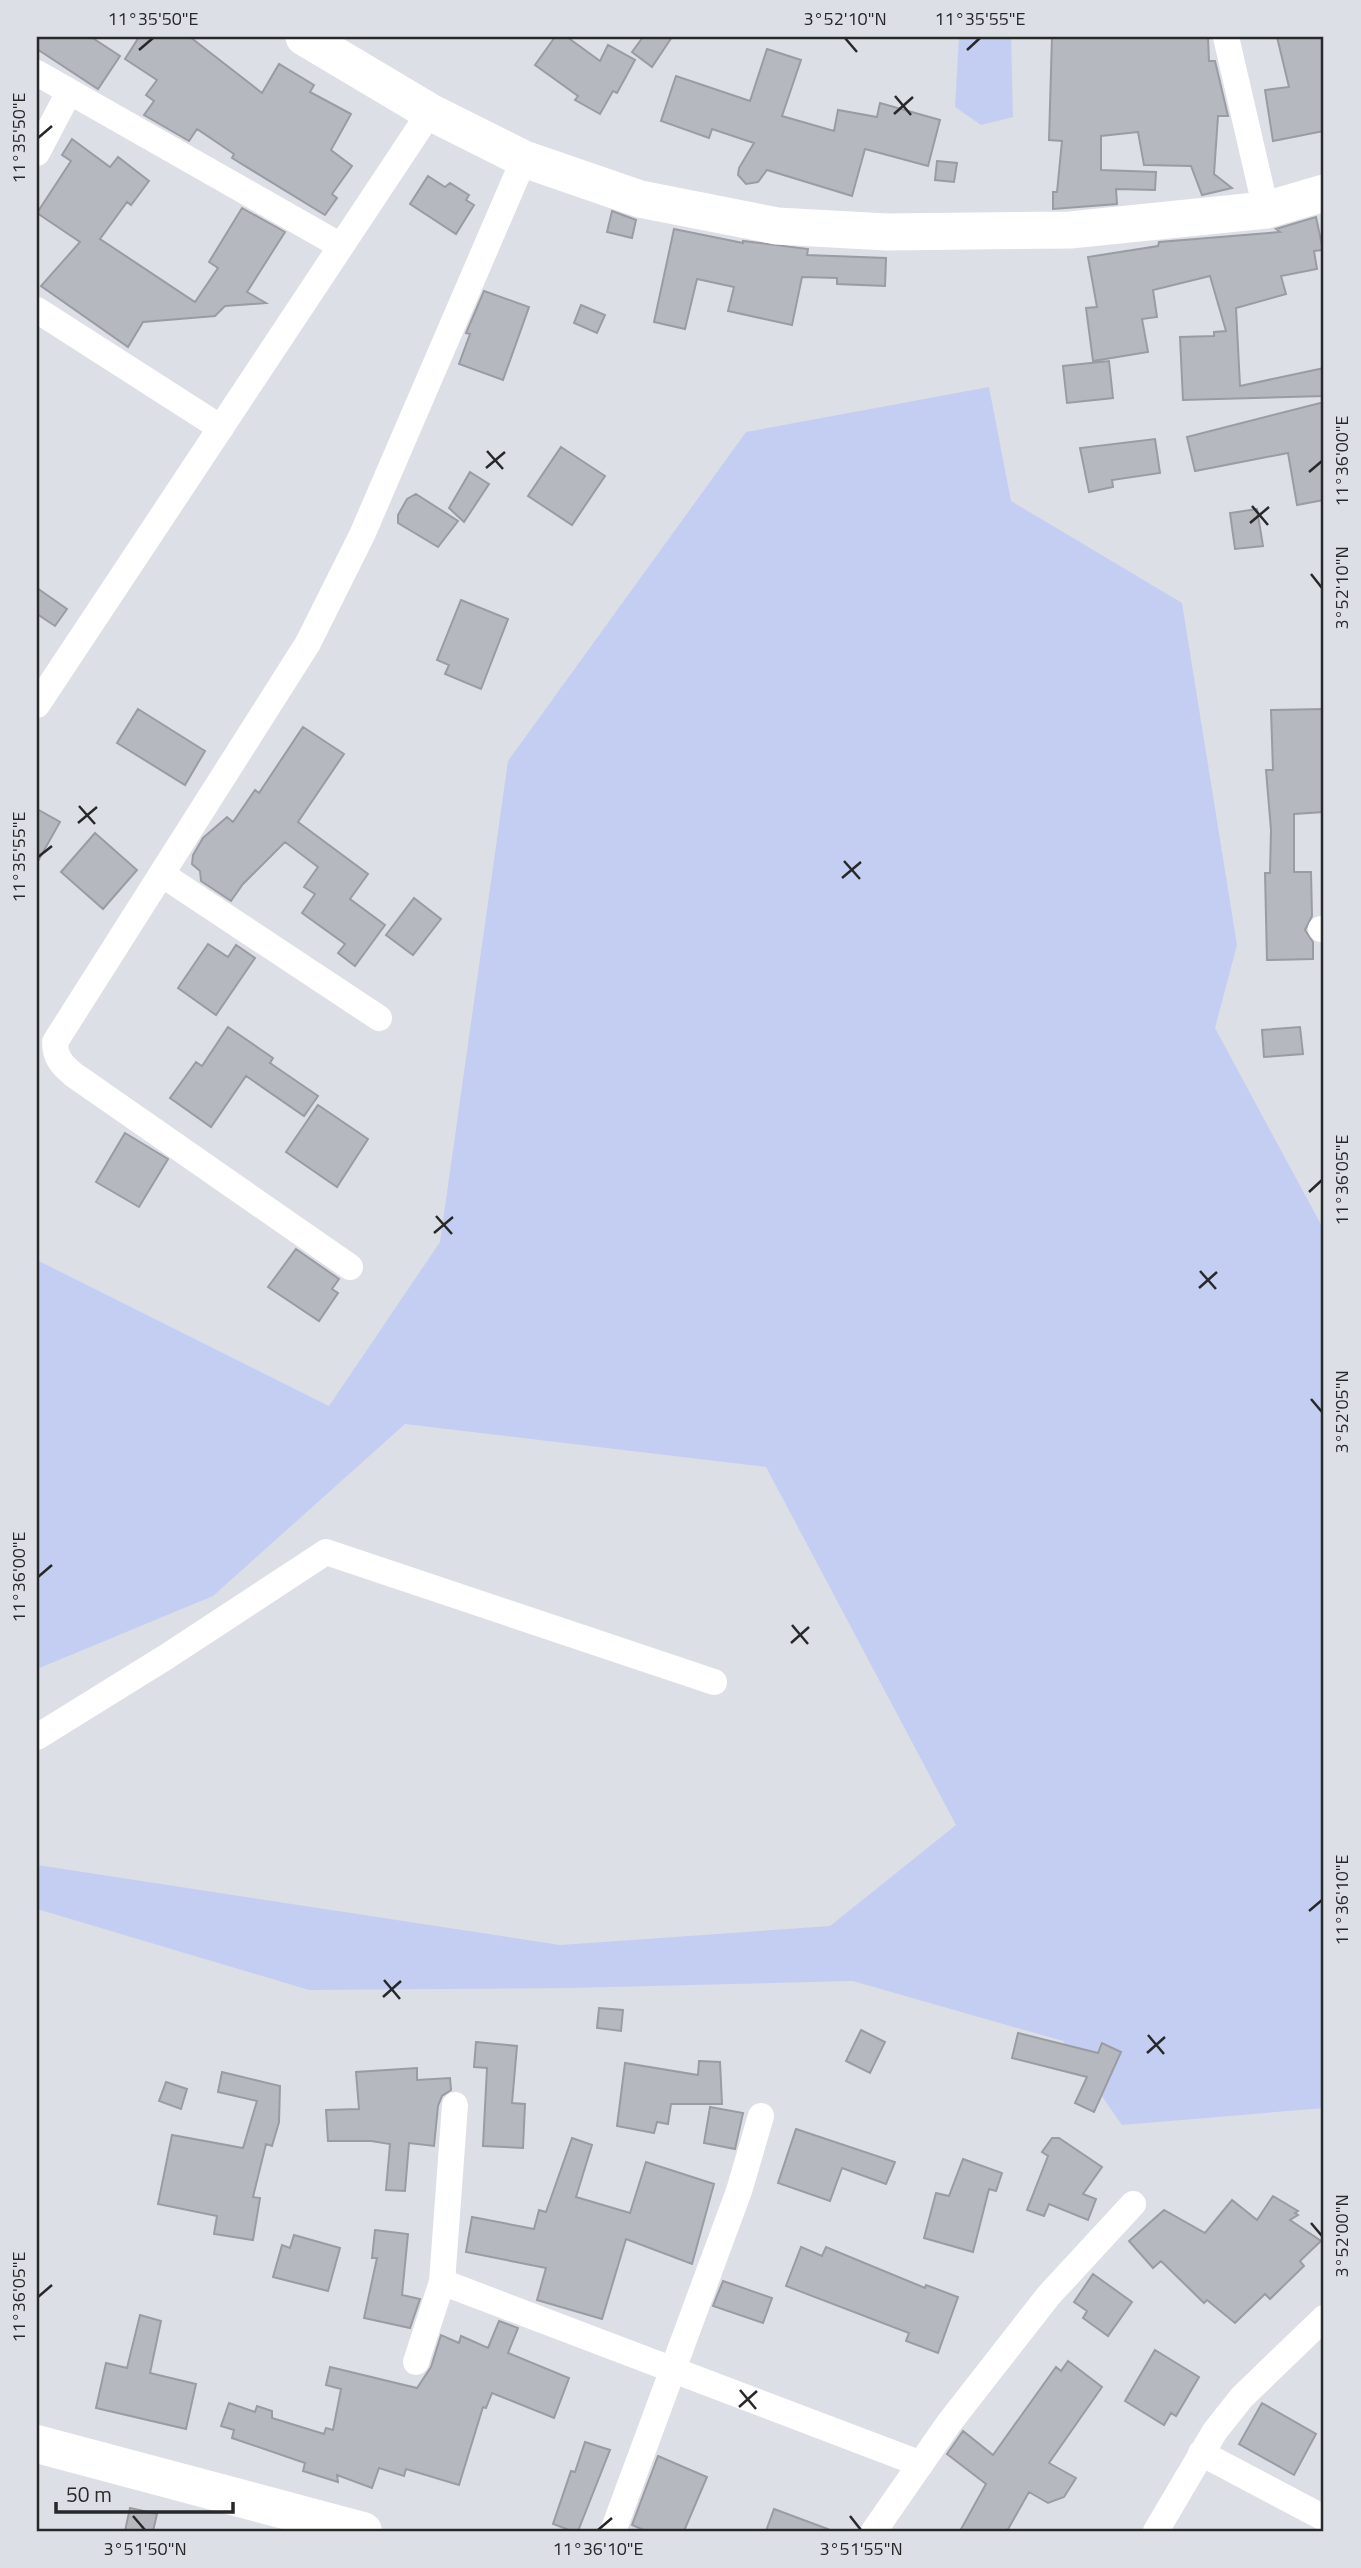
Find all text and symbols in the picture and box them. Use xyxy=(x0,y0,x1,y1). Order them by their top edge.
text: 11°35'50"E xyxy=(108,5,199,32)
text: 3°52'10"N xyxy=(803,5,887,32)
text: 11°35'55"E xyxy=(935,5,1026,32)
text: 11°35'50"E xyxy=(5,92,32,183)
text: 11°36'00"E xyxy=(1328,415,1355,506)
text: 3°52'10"N xyxy=(1328,546,1355,630)
text: 11°35'55"E xyxy=(5,811,32,902)
text: 11°36'05"E xyxy=(1328,1134,1355,1225)
text: 3°52'05"N xyxy=(1328,1370,1355,1454)
text: 11°36'00"E xyxy=(5,1531,32,1622)
text: 11°36'10"E xyxy=(1328,1854,1355,1945)
text: 3°52'00"N xyxy=(1328,2194,1355,2278)
text: 11°36'05"E xyxy=(5,2251,32,2342)
scale bar xyxy=(56,2470,233,2514)
text: 50 m xyxy=(66,2478,112,2510)
text: 3°51'50"N xyxy=(103,2535,187,2562)
text: 11°36'10"E xyxy=(553,2535,644,2562)
text: 3°51'55"N xyxy=(819,2535,903,2562)

